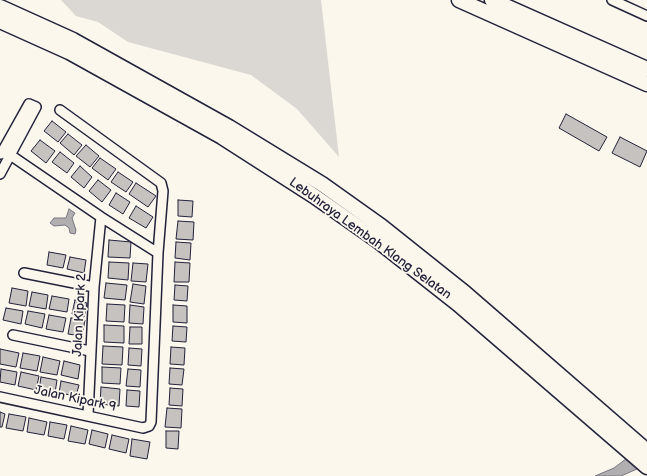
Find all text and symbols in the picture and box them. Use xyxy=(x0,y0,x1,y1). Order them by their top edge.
street label: Lebuhraya Lembah Klang Selatan xyxy=(286,175,454,303)
street label: Jalan Kipark 2 xyxy=(70,273,90,357)
street label: Jalan Kipark 9 xyxy=(33,383,117,415)

